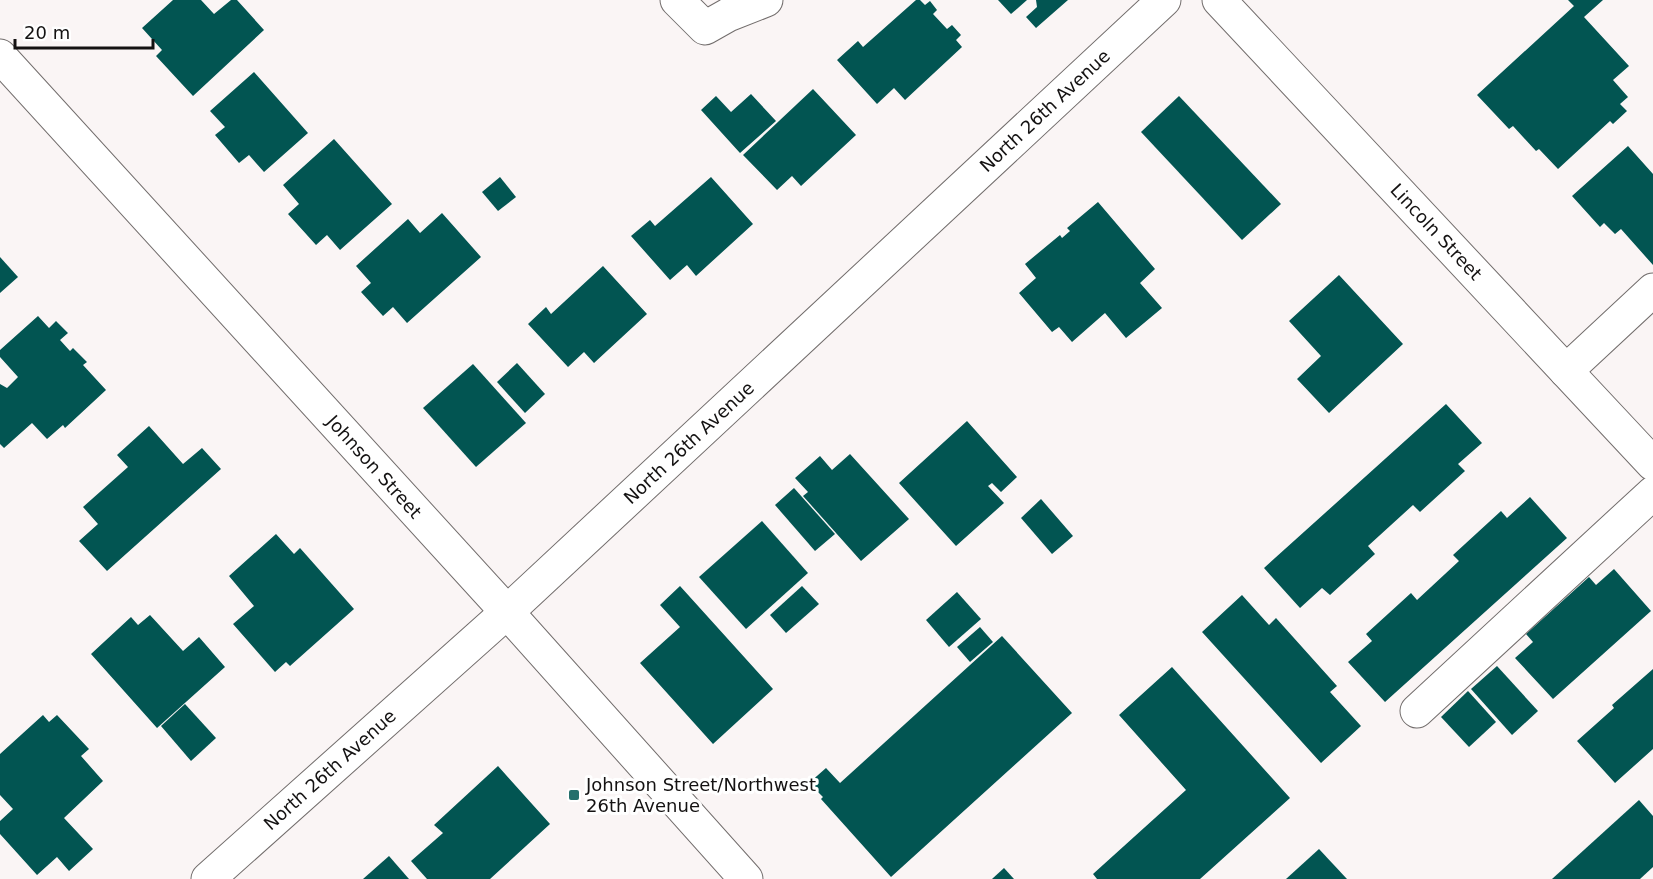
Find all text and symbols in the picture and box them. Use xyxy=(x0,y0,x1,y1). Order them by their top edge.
scale bar xyxy=(15,12,153,50)
text: 20 m xyxy=(24,22,70,43)
street label: North 26th Avenue xyxy=(975,45,1114,176)
street label: Lincoln Street xyxy=(1386,179,1486,284)
street label: North 26th Avenue xyxy=(619,377,758,508)
street label: Johnson Street xyxy=(322,410,426,523)
street label: North 26th Avenue xyxy=(259,705,400,834)
place label: Johnson Street/Northwest 26th Avenue xyxy=(585,774,816,816)
marker: Johnson Street/Northwest 26th Avenue xyxy=(567,788,581,802)

